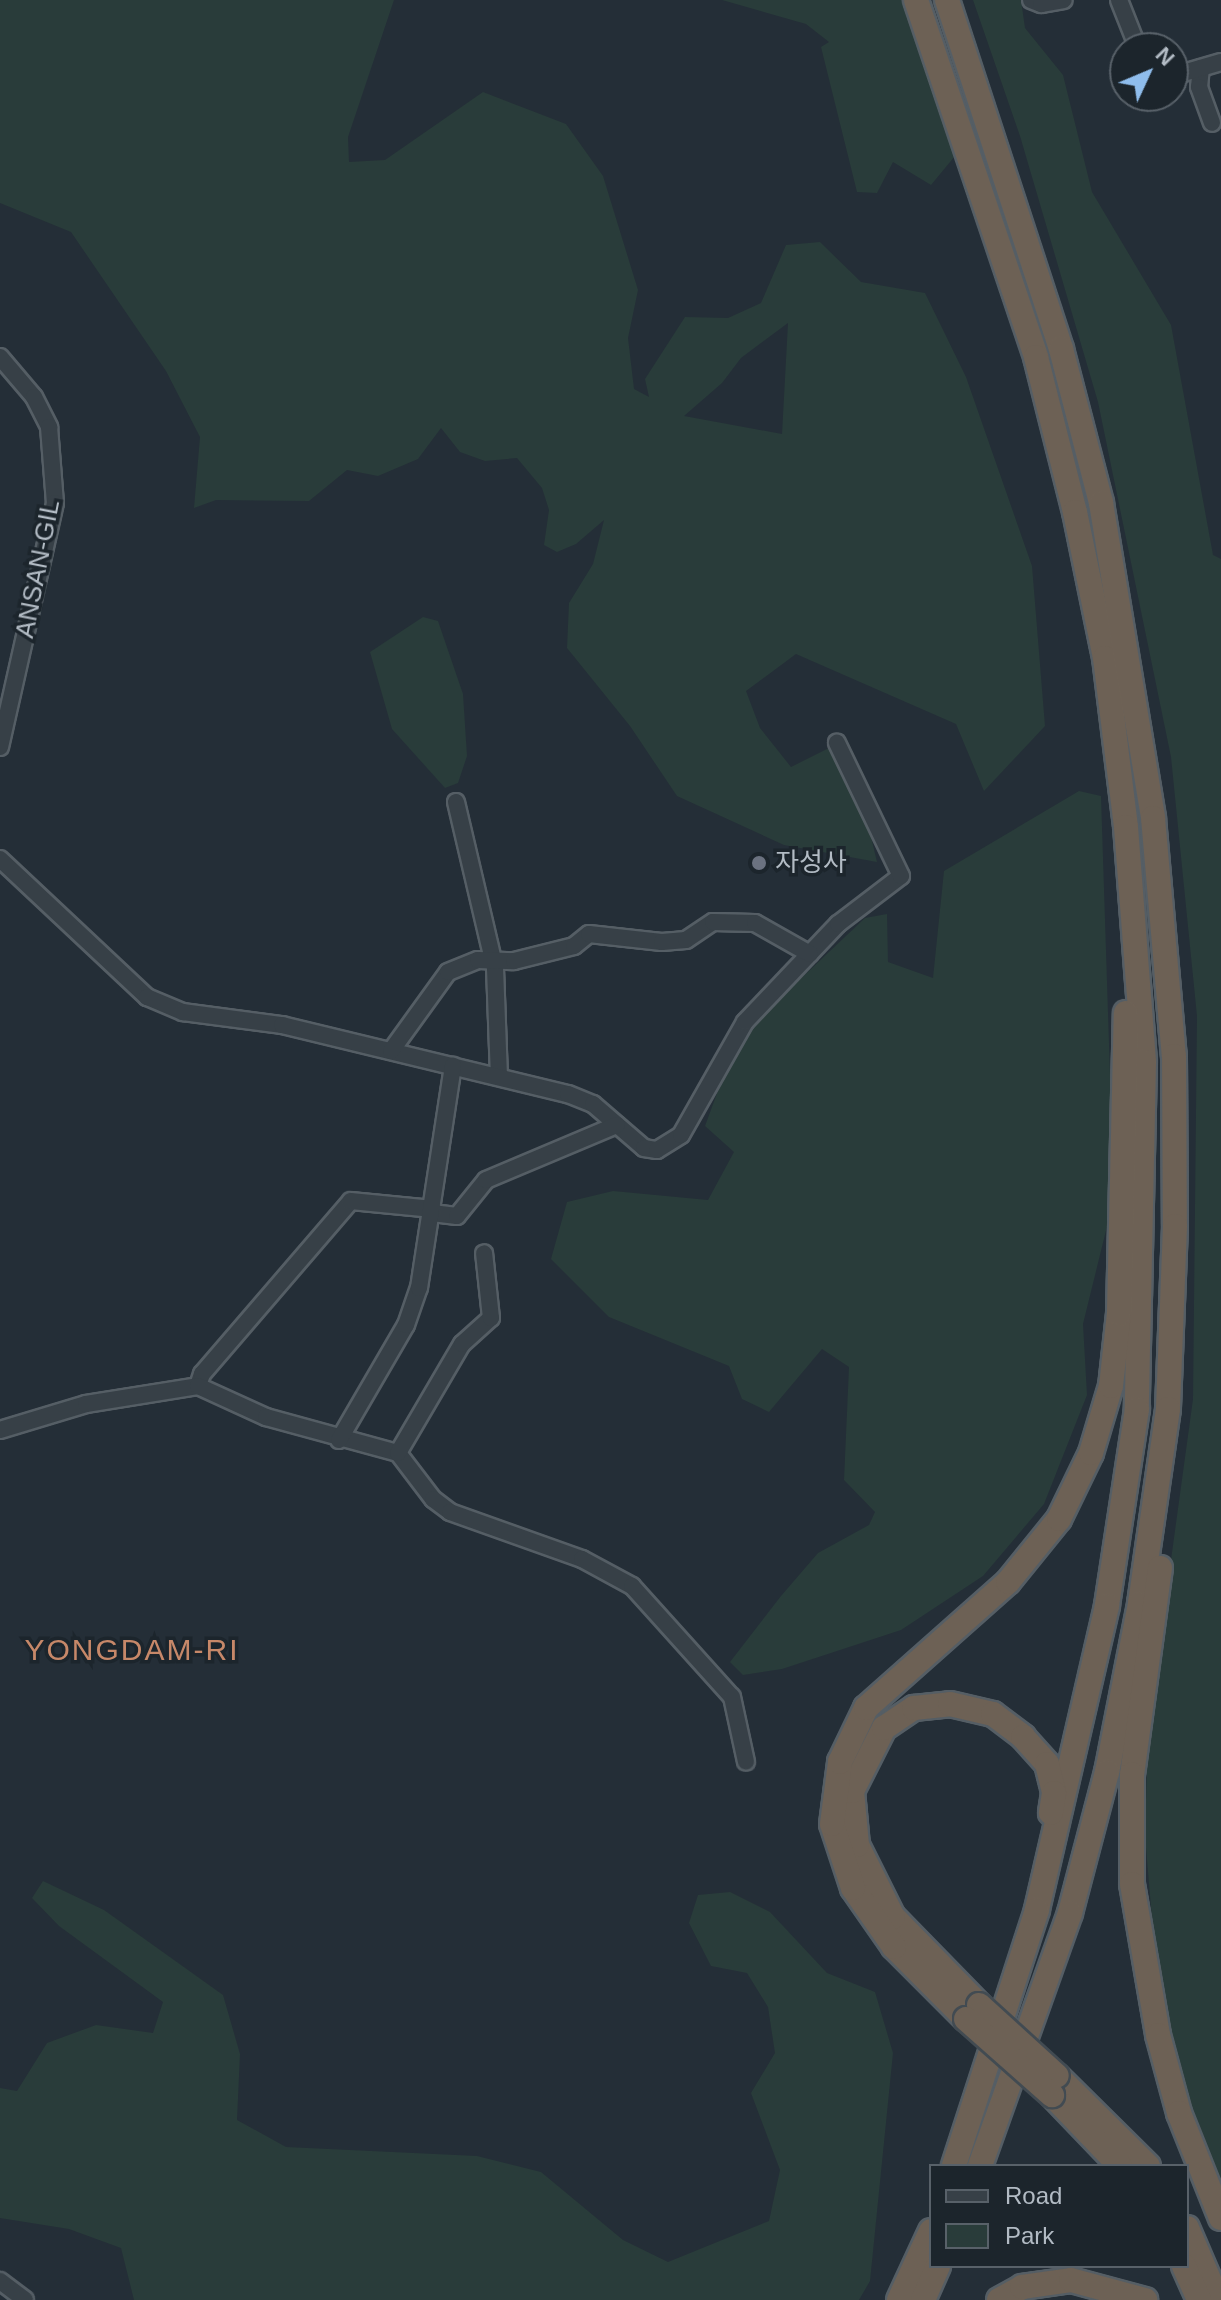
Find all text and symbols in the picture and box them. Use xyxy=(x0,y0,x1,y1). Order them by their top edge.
north arrow xyxy=(1109,32,1189,112)
text: N xyxy=(1151,42,1180,71)
street label: ANSAN-GIL xyxy=(9,497,67,641)
place label: 자성사 xyxy=(775,847,847,879)
marker: 자성사 xyxy=(750,854,768,872)
district label: YONGDAM-RI xyxy=(24,1632,240,1668)
legend xyxy=(929,2164,1189,2268)
text: Road xyxy=(1005,2182,1062,2209)
text: Park xyxy=(1005,2222,1054,2249)

